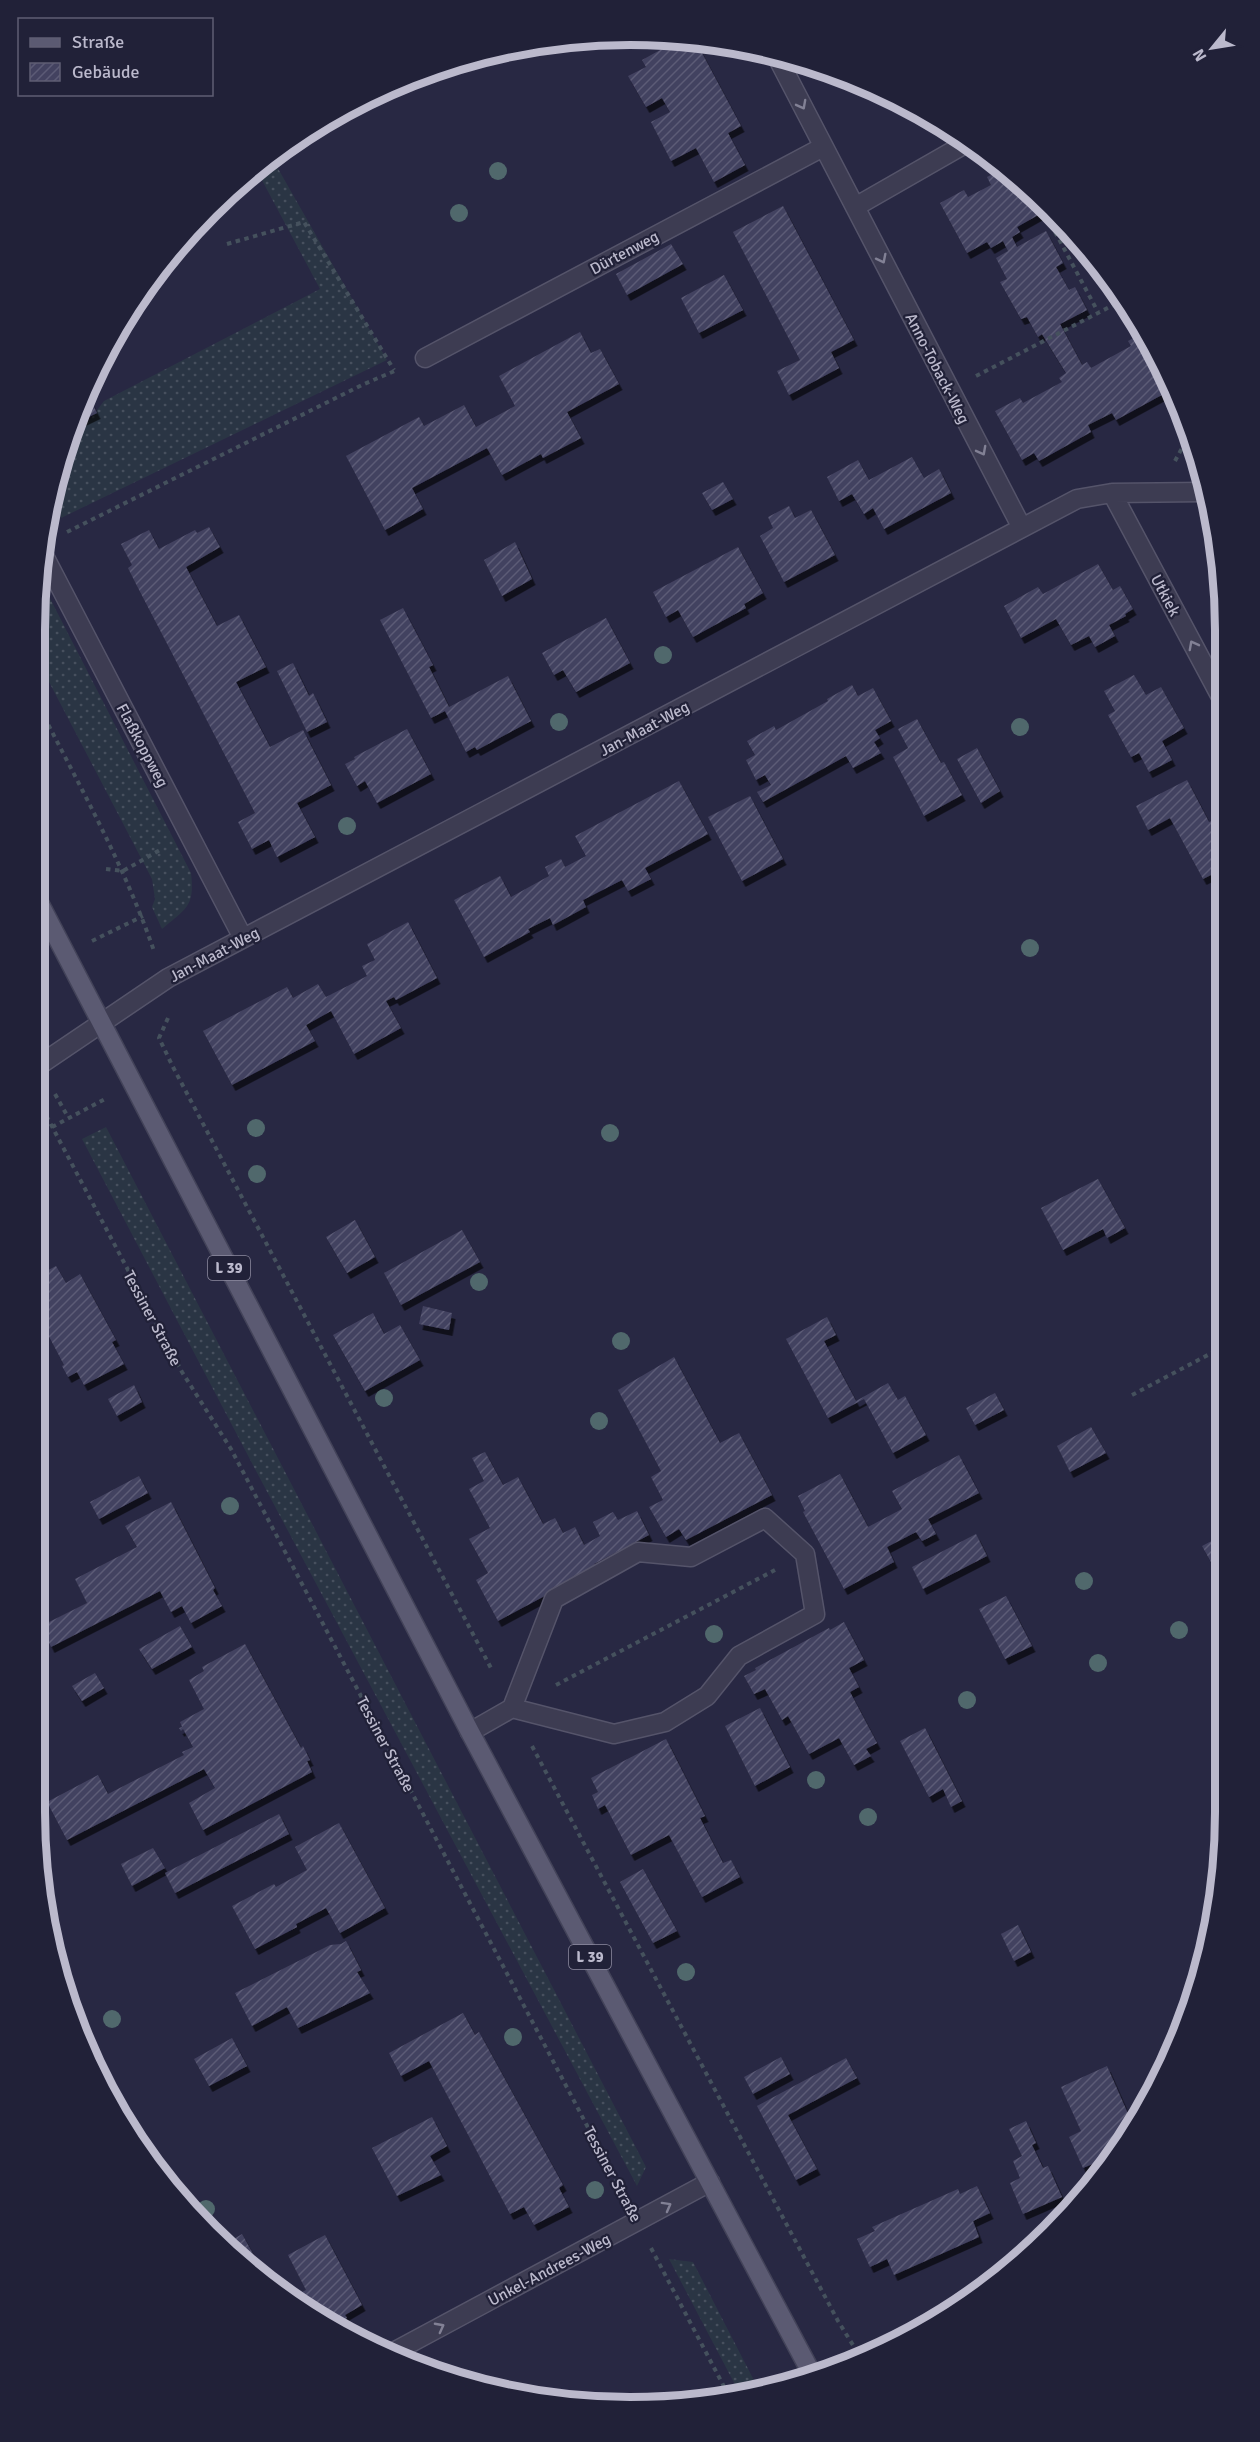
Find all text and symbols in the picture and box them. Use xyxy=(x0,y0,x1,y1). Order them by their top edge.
legend xyxy=(18,18,213,96)
north arrow xyxy=(1182,18,1242,78)
text: Straße xyxy=(72,31,124,53)
text: N xyxy=(1188,45,1211,65)
text: Gebäude xyxy=(72,61,140,83)
one-way arrow xyxy=(795,99,806,109)
street label: Dürtenweg xyxy=(587,226,662,279)
one-way arrow xyxy=(875,253,886,263)
street label: Anno-Toback-Weg xyxy=(901,310,974,427)
one-way arrow xyxy=(974,444,986,455)
street label: Utkiek xyxy=(1146,571,1184,620)
one-way arrow xyxy=(1189,641,1200,651)
street label: Jan-Maat-Weg xyxy=(596,697,693,761)
street label: Flaßkoppweg xyxy=(112,700,173,791)
street label: Jan-Maat-Weg xyxy=(166,923,263,987)
road number: L 39 xyxy=(208,1256,250,1280)
street label: Tessiner Straße xyxy=(119,1267,186,1370)
street label: Tessiner Straße xyxy=(352,1693,419,1796)
road number: L 39 xyxy=(569,1945,611,1969)
street label: Tessiner Straße xyxy=(579,2123,646,2226)
one-way arrow xyxy=(661,2202,671,2213)
street label: Unkel-Andrees-Weg xyxy=(485,2229,614,2311)
one-way arrow xyxy=(433,2323,444,2334)

